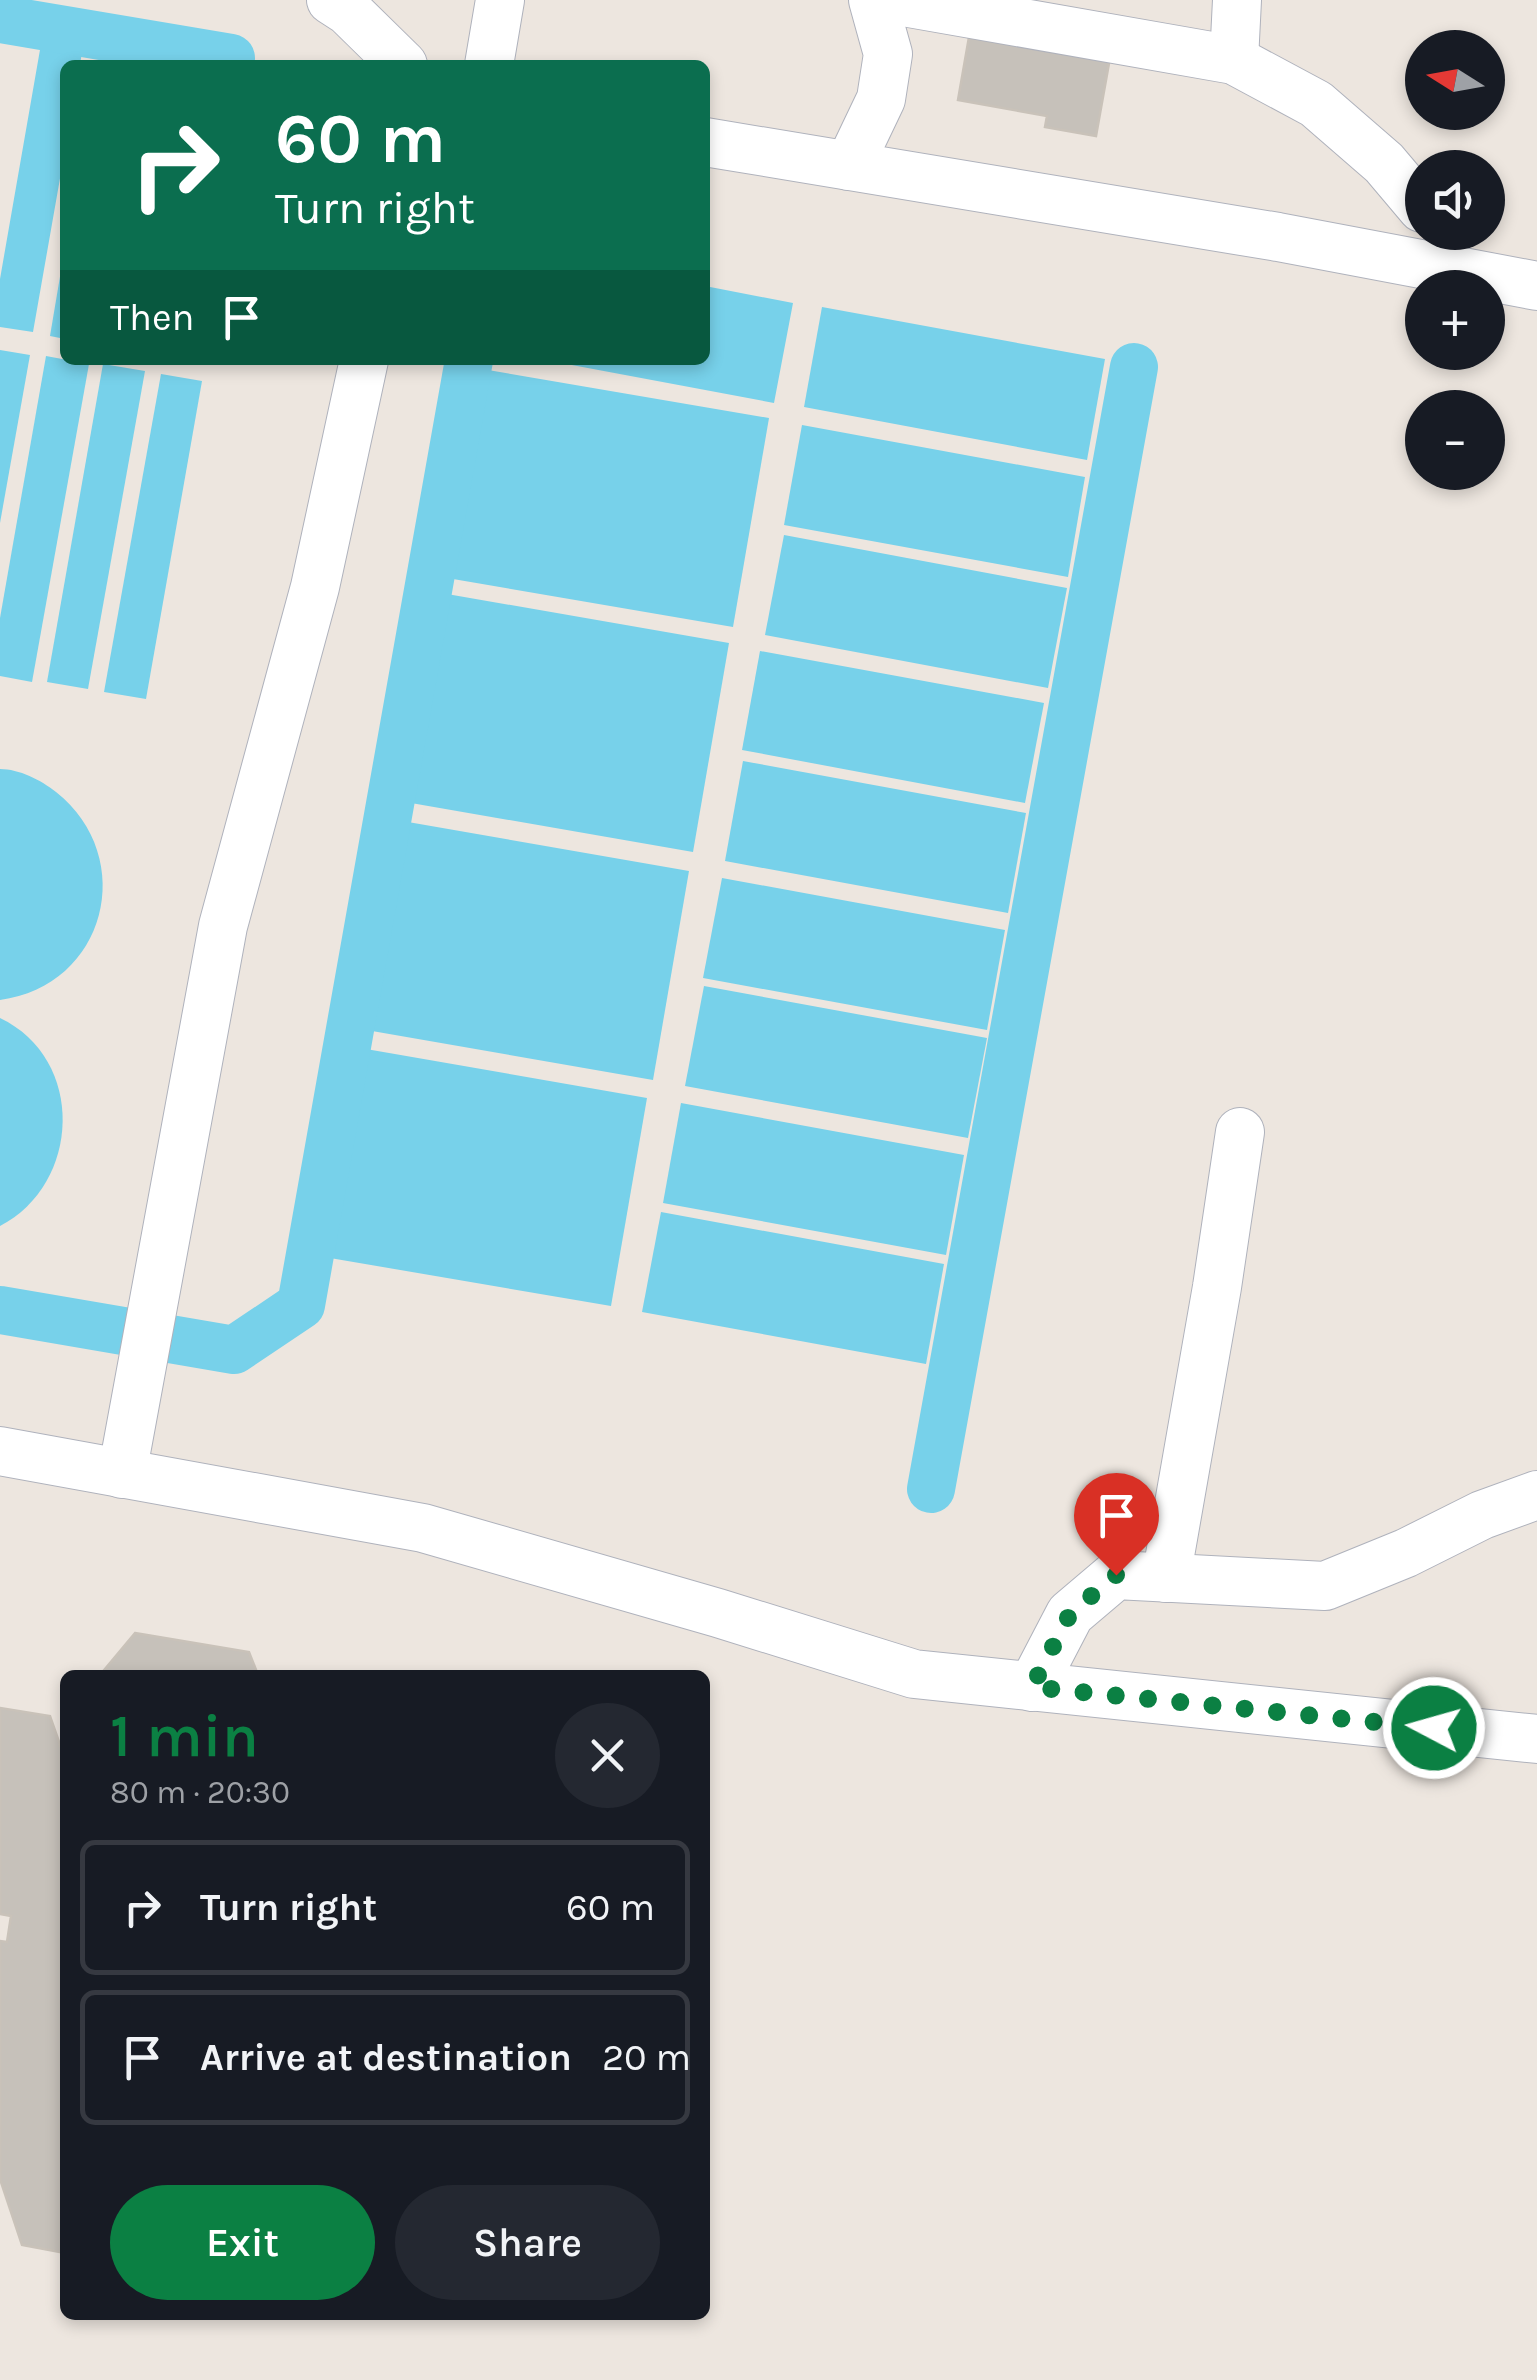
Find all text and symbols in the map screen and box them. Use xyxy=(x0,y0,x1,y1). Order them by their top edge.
north arrow xyxy=(1405,30,1505,130)
map controls xyxy=(1405,30,1505,490)
text: 60 m xyxy=(275,98,446,180)
icon: right xyxy=(110,100,240,230)
button: sound xyxy=(1405,150,1505,250)
text: Turn right xyxy=(275,182,475,234)
button: + xyxy=(1405,270,1505,370)
icon: arrive xyxy=(214,290,269,345)
text: Then xyxy=(110,295,194,340)
button: − xyxy=(1405,390,1505,490)
pin xyxy=(1074,1473,1159,1576)
icon: arrive xyxy=(1089,1488,1144,1543)
position arrow xyxy=(1382,1676,1486,1780)
text: 1 min xyxy=(110,1701,259,1771)
button: close xyxy=(555,1703,660,1808)
text: 80 m · 20:30 xyxy=(110,1774,290,1811)
icon: right xyxy=(115,1880,170,1935)
text: Turn right xyxy=(200,1885,377,1930)
text: 60 m xyxy=(566,1885,655,1930)
icon: arrive xyxy=(115,2030,170,2085)
text: Arrive at destination xyxy=(200,2035,572,2080)
text: 20 m xyxy=(602,2035,691,2080)
button: Exit xyxy=(110,2185,375,2300)
button: Share xyxy=(395,2185,660,2300)

